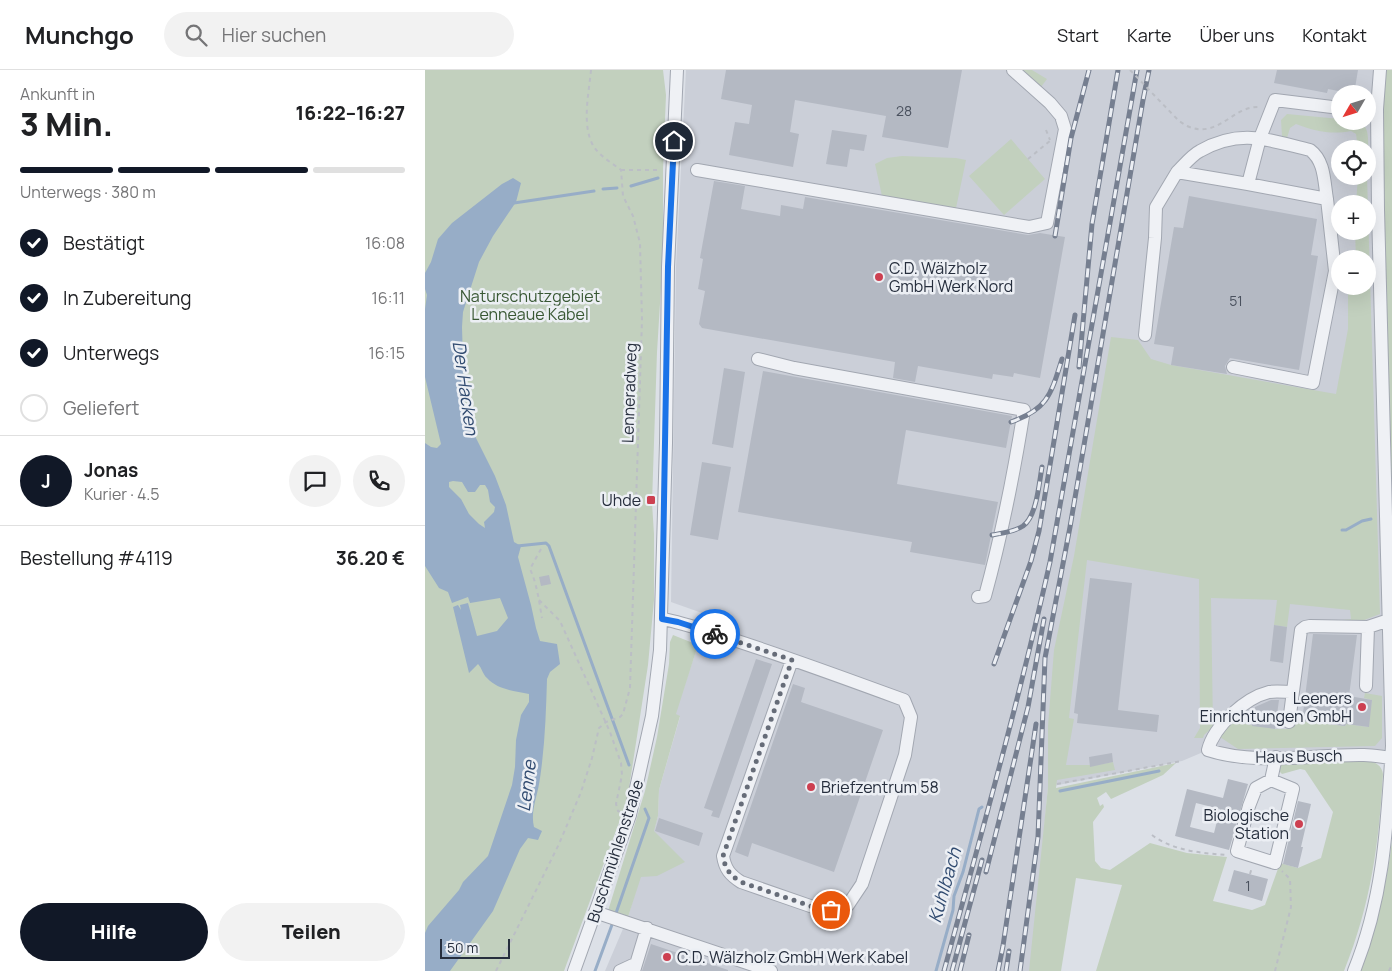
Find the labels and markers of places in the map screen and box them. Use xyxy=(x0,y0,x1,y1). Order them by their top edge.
pin xyxy=(653,120,695,162)
place label: C.D. Wälzholz GmbH Werk Nord xyxy=(889,257,1013,297)
marker: C.D. Wälzholz GmbH Werk Nord xyxy=(873,271,885,283)
place label: Uhde xyxy=(601,489,641,511)
marker: Uhde xyxy=(645,494,657,506)
place label: Leeners Einrichtungen GmbH xyxy=(1200,687,1352,727)
marker: Leeners Einrichtungen GmbH xyxy=(1356,701,1368,713)
place label: Briefzentrum 58 xyxy=(821,776,939,798)
marker: Briefzentrum 58 xyxy=(805,781,817,793)
place label: Biologische Station xyxy=(1203,804,1289,844)
marker: Biologische Station xyxy=(1293,818,1305,830)
pin xyxy=(810,889,852,931)
place label: C.D. Wälzholz GmbH Werk Kabel xyxy=(677,946,908,968)
marker: C.D. Wälzholz GmbH Werk Kabel xyxy=(661,951,673,963)

